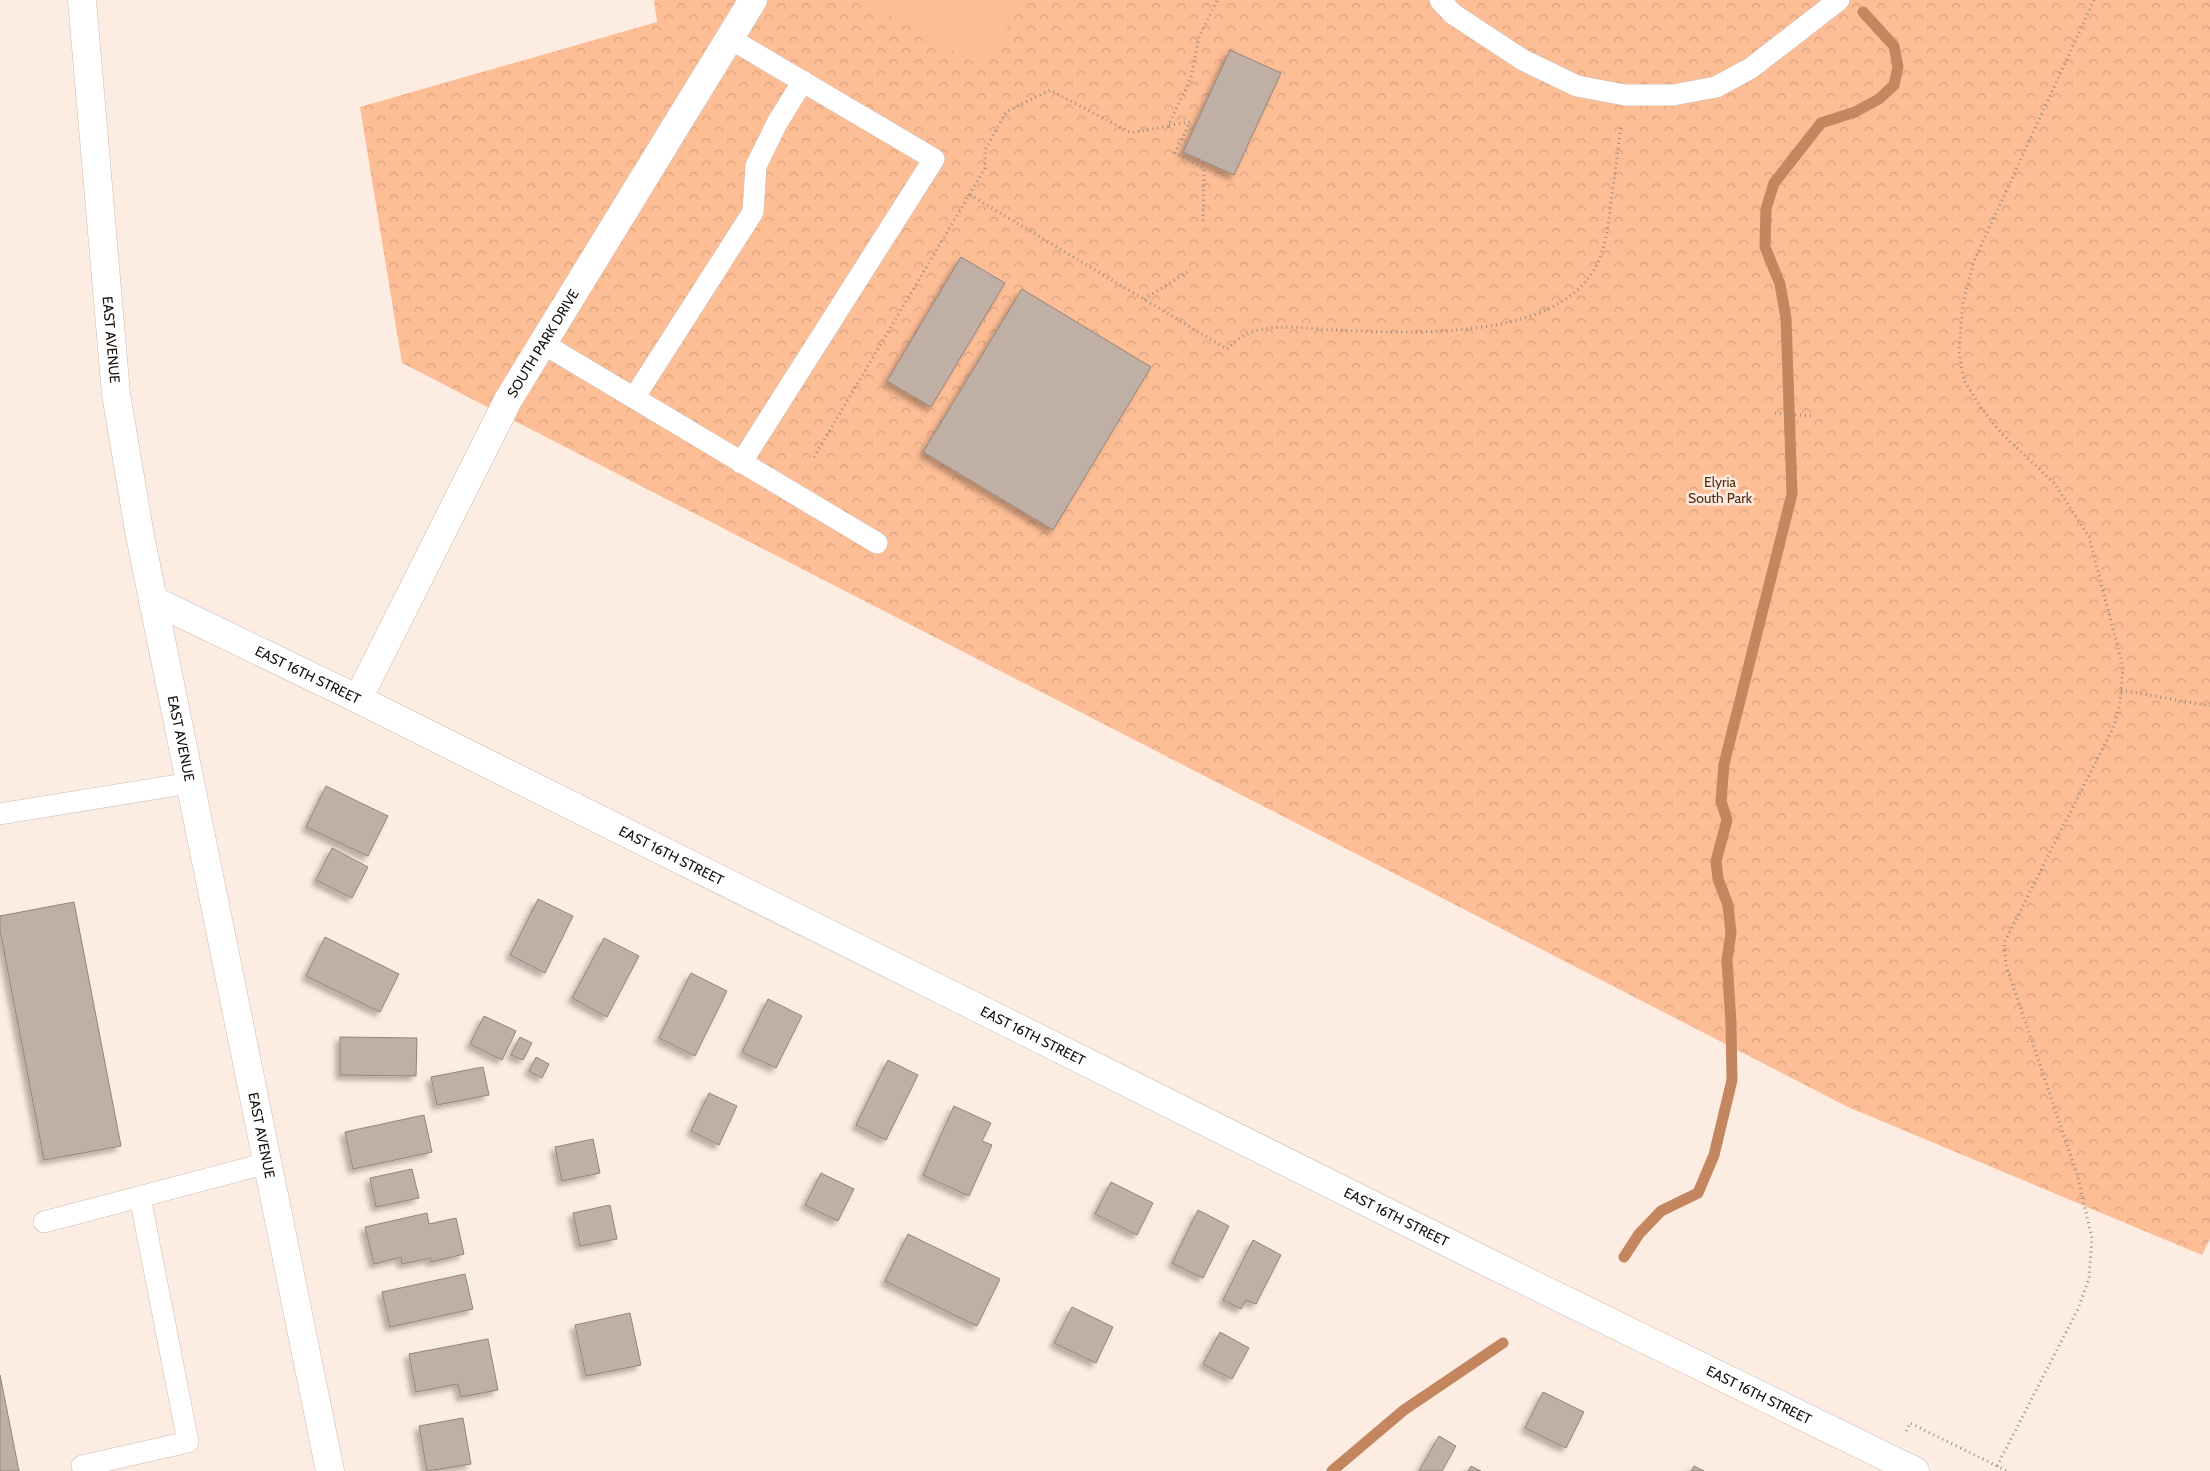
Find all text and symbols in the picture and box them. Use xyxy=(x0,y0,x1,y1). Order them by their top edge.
street label: SOUTH PARK DRIVE xyxy=(503,286,583,401)
street label: EAST AVENUE xyxy=(99,296,124,384)
park label: Elyria South Park xyxy=(1688,473,1753,507)
street label: EAST 16TH STREET xyxy=(252,642,364,708)
street label: EAST AVENUE xyxy=(164,694,199,783)
street label: EAST 16TH STREET xyxy=(616,822,727,889)
street label: EAST 16TH STREET xyxy=(978,1002,1089,1070)
street label: EAST AVENUE xyxy=(244,1091,279,1180)
street label: EAST 16TH STREET xyxy=(1341,1183,1452,1251)
street label: EAST 16TH STREET xyxy=(1703,1362,1815,1428)

